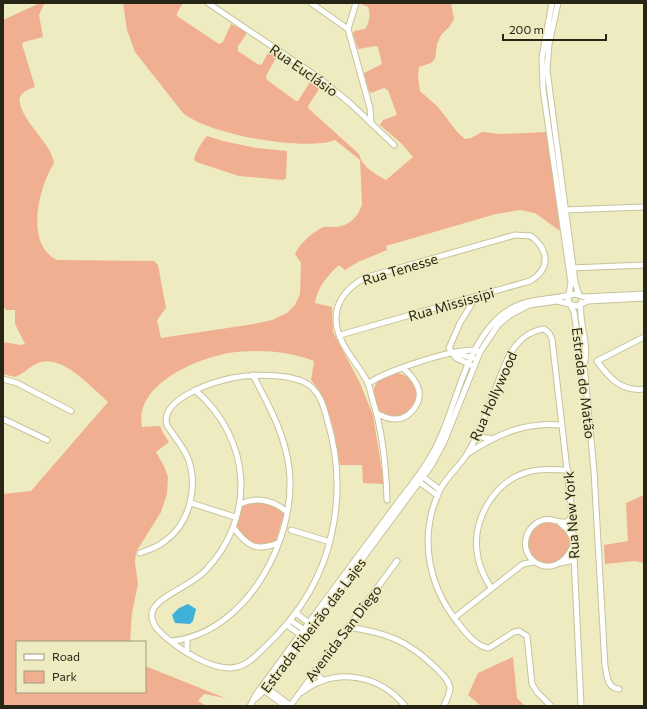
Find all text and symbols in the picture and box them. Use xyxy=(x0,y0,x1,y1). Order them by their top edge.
scale bar xyxy=(503,16,606,42)
text: 200 m xyxy=(509,22,544,36)
street label: Rua Euclásio xyxy=(267,40,341,100)
street label: Rua Tenesse xyxy=(360,249,440,289)
street label: Rua Mississipi xyxy=(406,284,496,324)
street label: Estrada do Matão xyxy=(569,326,599,440)
street label: Rua Hollywood xyxy=(466,349,520,443)
street label: Rua New York xyxy=(559,470,583,560)
street label: Estrada Ribeirão das Lajes xyxy=(257,554,369,696)
street label: Avenida San Diego xyxy=(301,581,385,685)
legend xyxy=(16,641,146,693)
text: Road xyxy=(52,649,80,663)
text: Park xyxy=(52,669,78,683)

